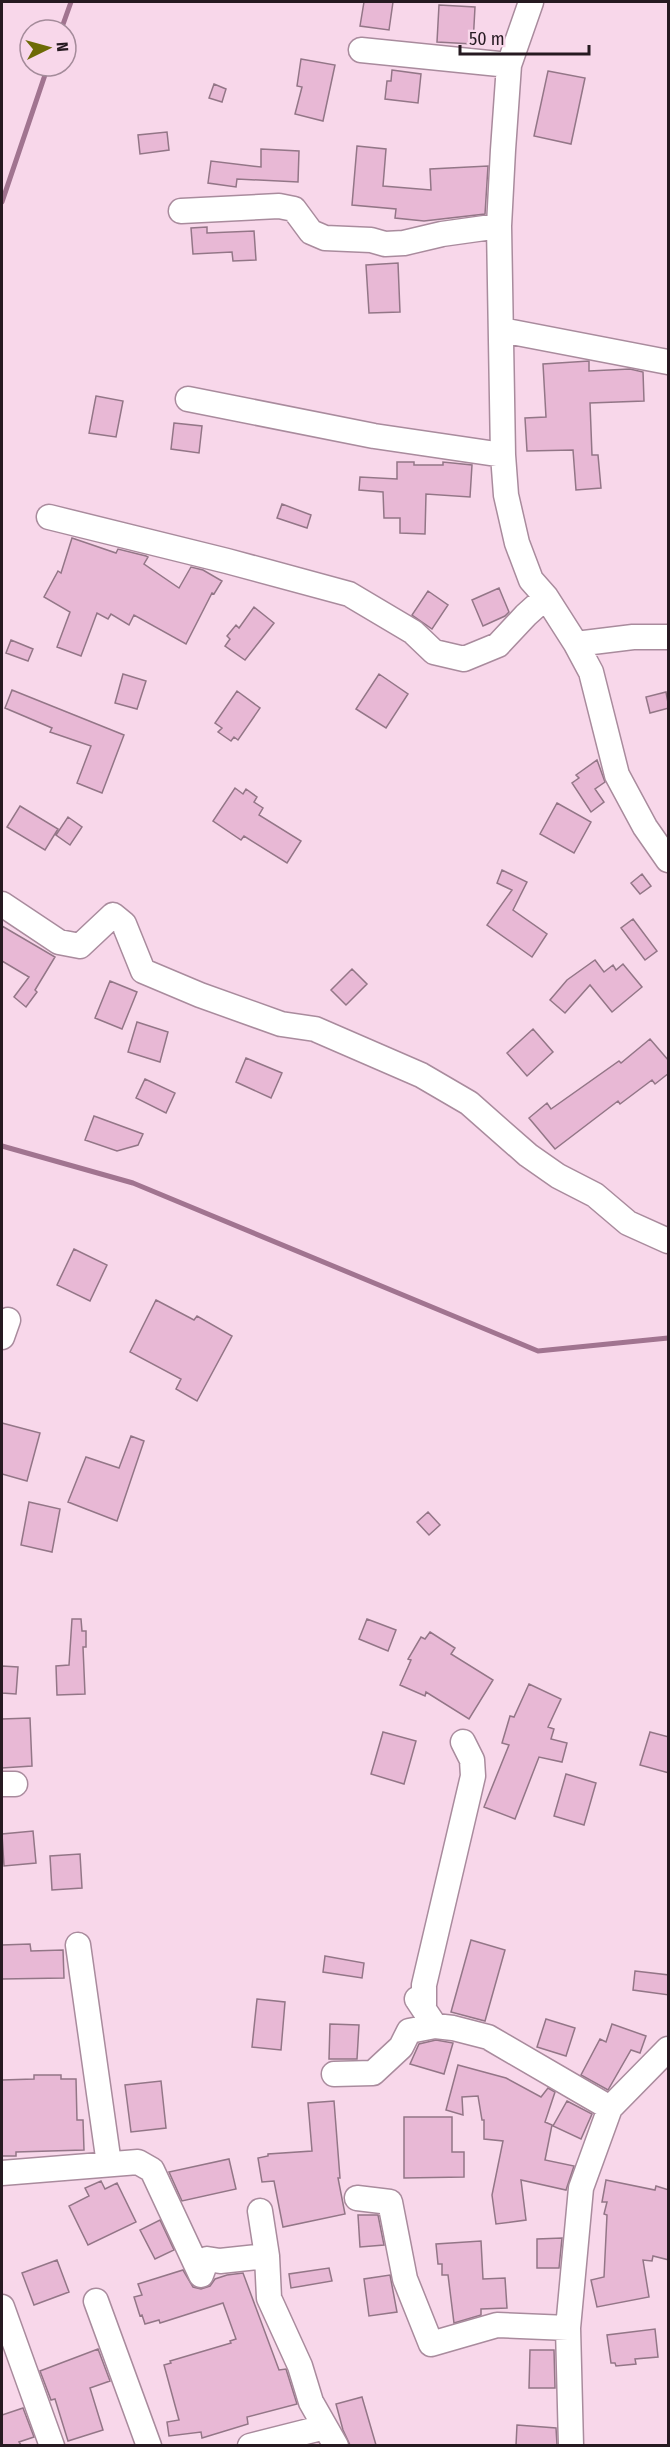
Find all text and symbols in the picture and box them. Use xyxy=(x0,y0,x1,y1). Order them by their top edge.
north arrow xyxy=(18,18,78,78)
scale bar xyxy=(460,18,589,56)
text: 50 m xyxy=(469,28,505,50)
text: N xyxy=(53,41,72,52)

